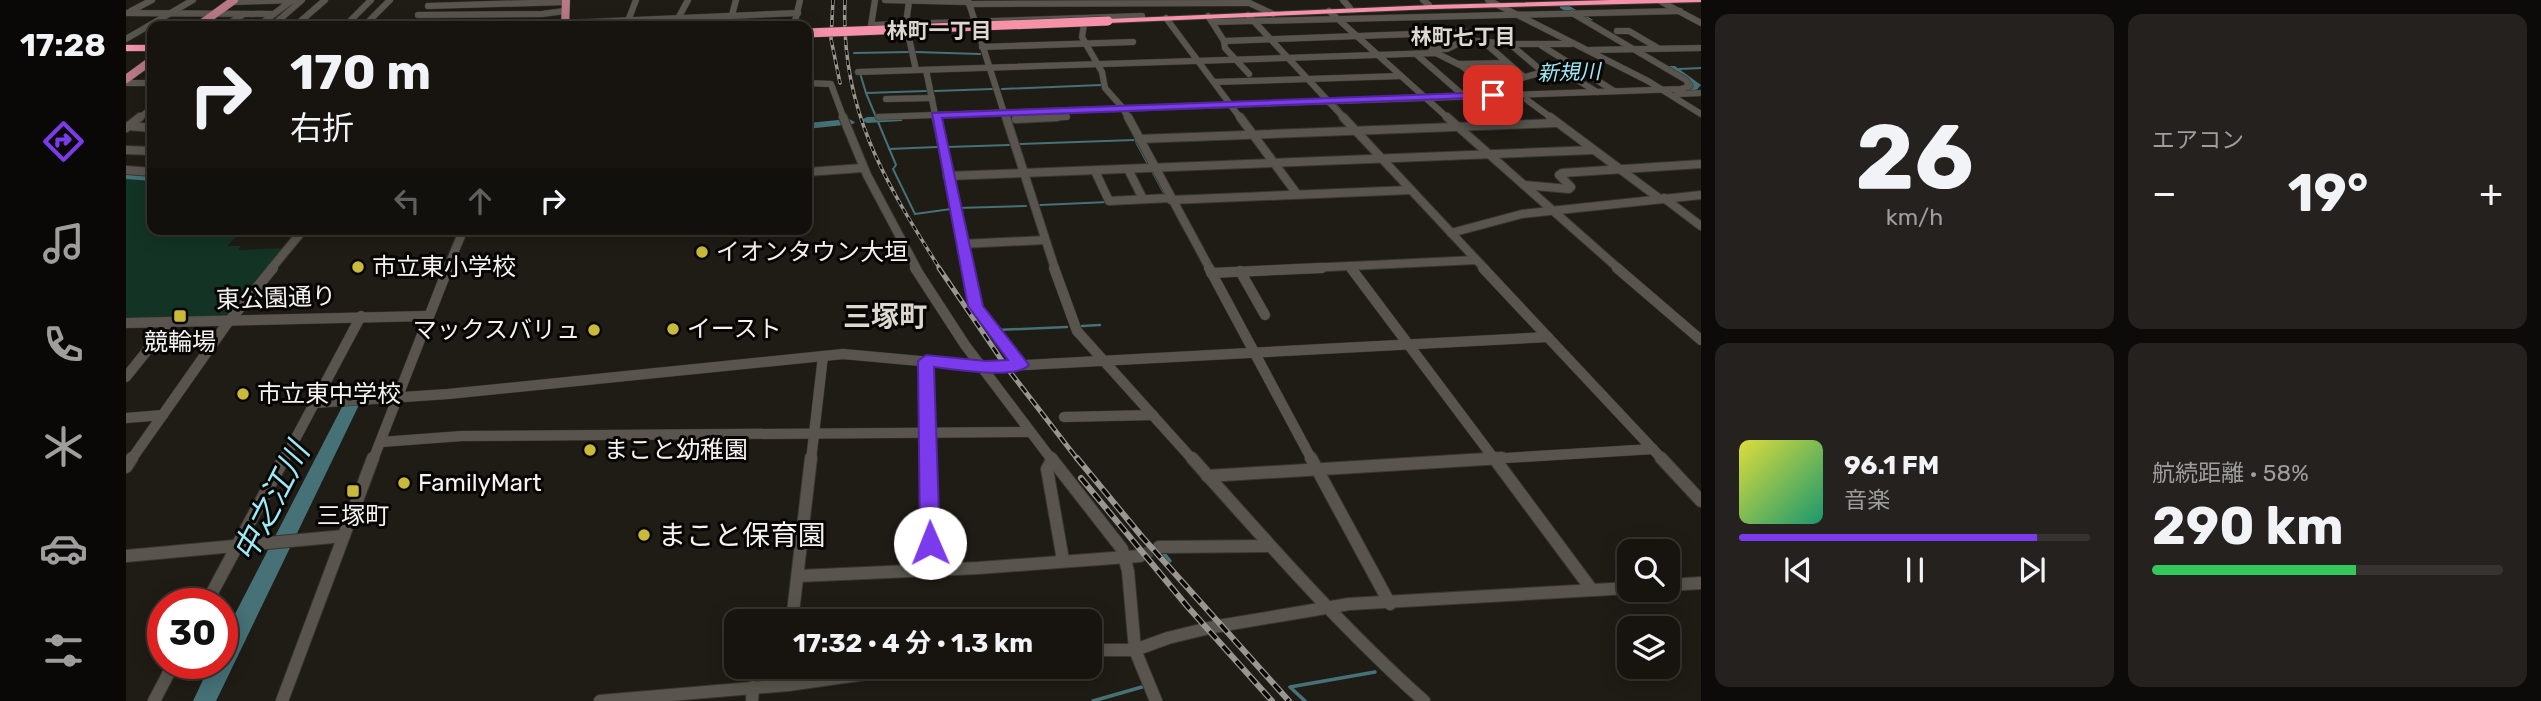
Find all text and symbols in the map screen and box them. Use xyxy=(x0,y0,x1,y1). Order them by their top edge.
district label: 林町一丁目 xyxy=(887,18,992,43)
district label: 林町七丁目 xyxy=(1411,24,1516,49)
text: 17:28 xyxy=(20,26,106,64)
text: 170 m xyxy=(290,43,431,101)
icon: right xyxy=(175,49,266,140)
water label: 新規川 xyxy=(1537,58,1603,86)
pin xyxy=(1463,65,1523,125)
icon: arrive xyxy=(1474,76,1512,114)
text: 26 xyxy=(1855,103,1974,211)
text: 右折 xyxy=(290,109,354,147)
icon: directions xyxy=(39,117,88,166)
text: エアコン xyxy=(2152,126,2244,154)
text: 19° xyxy=(2288,162,2368,224)
text: − xyxy=(2152,170,2177,216)
text: + xyxy=(2479,170,2503,216)
icon: left xyxy=(388,182,426,220)
icon: ahead xyxy=(461,182,499,220)
icon: right xyxy=(534,182,572,220)
text: km/h xyxy=(1886,203,1943,231)
icon: music xyxy=(39,219,88,268)
place label: イオンタウン大垣 xyxy=(716,238,908,266)
marker: イオンタウン大垣 xyxy=(694,244,710,260)
place label: 市立東小学校 xyxy=(372,253,516,281)
marker: 市立東小学校 xyxy=(350,259,366,275)
street label: 東公園通り xyxy=(216,282,336,314)
district label: 三塚町 xyxy=(843,300,927,333)
marker: 競輪場 xyxy=(172,308,188,324)
place label: イースト xyxy=(687,315,782,343)
place label: マックスバリュ xyxy=(413,316,580,344)
icon: phone xyxy=(39,320,88,369)
marker: イースト xyxy=(665,321,681,337)
marker: マックスバリュ xyxy=(586,322,602,338)
place label: 競輪場 xyxy=(144,328,216,356)
place label: 市立東中学校 xyxy=(257,380,401,408)
marker: 市立東中学校 xyxy=(235,386,251,402)
icon: climate xyxy=(39,422,88,471)
water label: 中之江川 xyxy=(225,434,318,568)
place label: まこと幼稚園 xyxy=(604,436,748,464)
marker: まこと幼稚園 xyxy=(582,442,598,458)
text: 96.1 FM xyxy=(1844,450,1939,481)
text: 航続距離 · 58% xyxy=(2152,459,2309,487)
place label: FamilyMart xyxy=(418,469,542,497)
marker: FamilyMart xyxy=(396,475,412,491)
marker: 三塚町 xyxy=(345,483,361,499)
text: 音楽 xyxy=(1844,486,1890,514)
text: 290 km xyxy=(2152,495,2344,557)
place label: 三塚町 xyxy=(317,502,389,530)
position arrow xyxy=(893,506,967,580)
place label: まこと保育園 xyxy=(658,519,826,552)
icon: car xyxy=(39,524,88,573)
marker: まこと保育園 xyxy=(636,527,652,543)
map controls xyxy=(1617,539,1680,679)
button: search xyxy=(1617,539,1680,602)
icon: previous xyxy=(1779,551,1817,589)
icon: pause xyxy=(1896,551,1934,589)
icon: next xyxy=(2013,551,2051,589)
speed limit sign: 30 xyxy=(147,588,238,679)
button: layers xyxy=(1617,616,1680,679)
icon: filters xyxy=(39,626,88,675)
text: 17:32 · 4 分 · 1.3 km xyxy=(793,628,1033,659)

